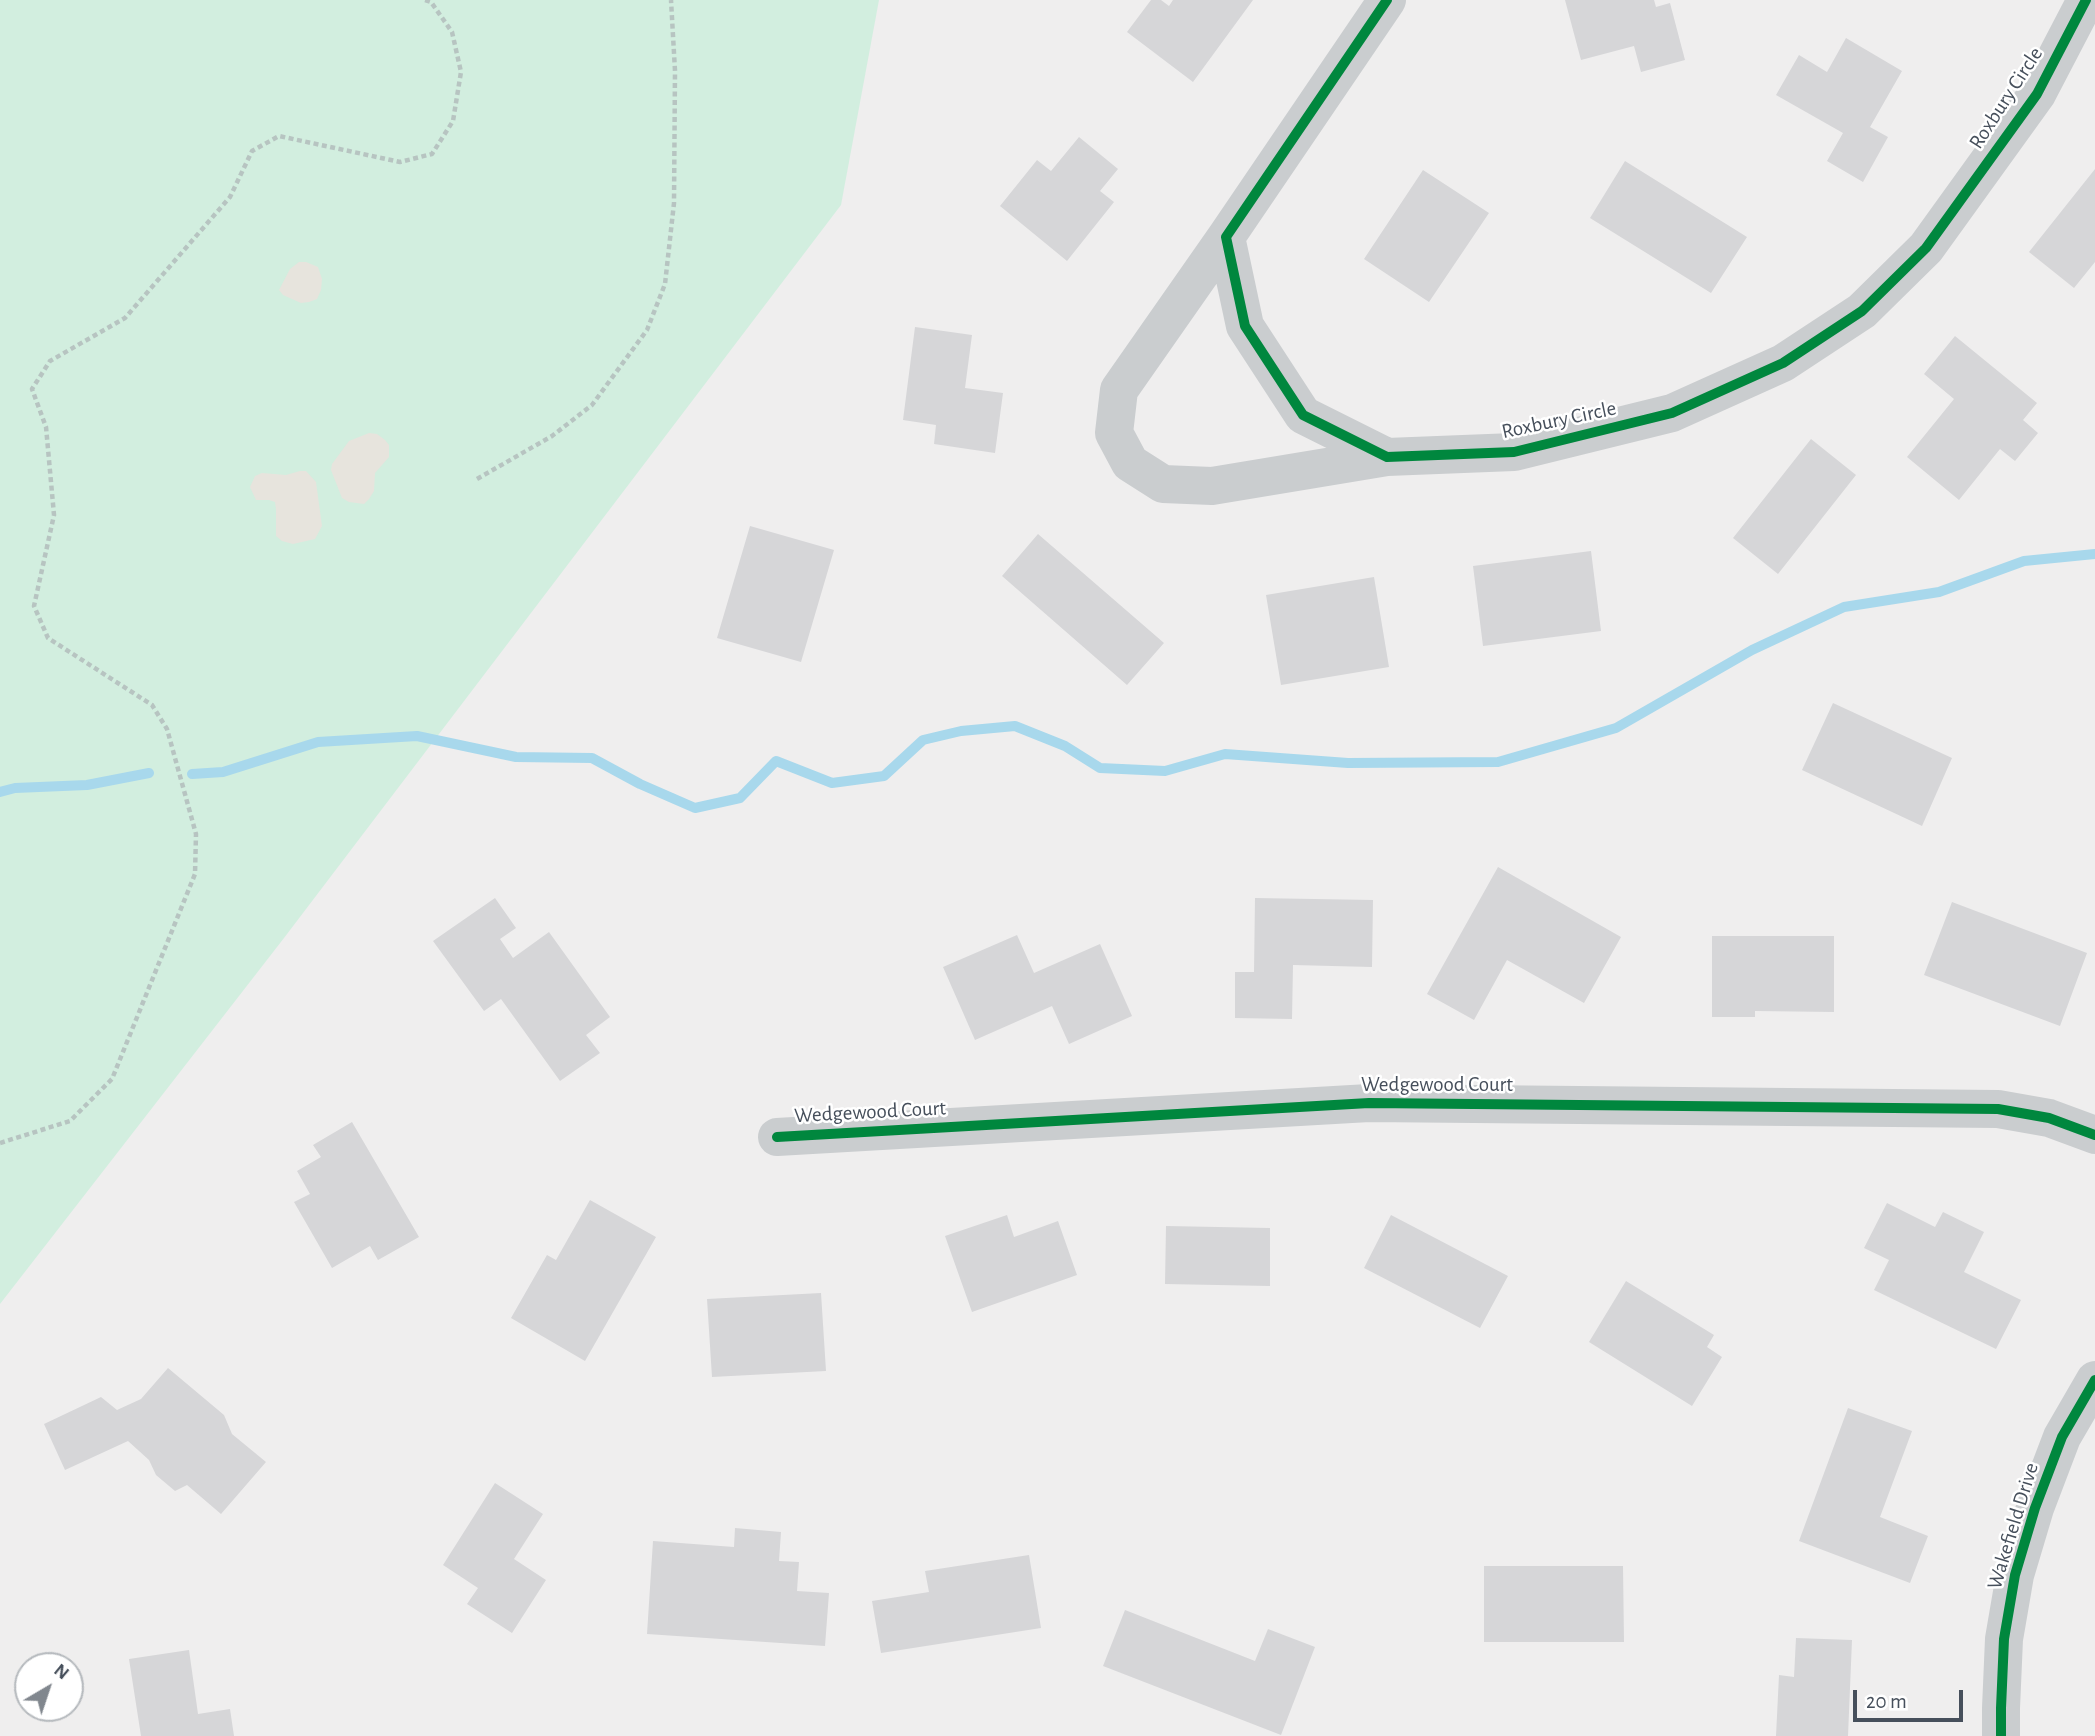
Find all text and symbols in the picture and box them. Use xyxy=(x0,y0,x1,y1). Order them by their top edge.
street label: Roxbury Circle xyxy=(1964,42,2048,154)
street label: Roxbury Circle xyxy=(1499,396,1619,444)
street label: Wedgewood Court xyxy=(1361,1072,1513,1098)
street label: Wedgewood Court xyxy=(793,1095,947,1129)
street label: Wakefield Drive xyxy=(1982,1460,2044,1592)
north arrow xyxy=(14,1652,84,1722)
text: N xyxy=(50,1660,72,1683)
scale bar xyxy=(1857,1676,1967,1720)
text: 20 m xyxy=(1866,1691,1907,1712)

